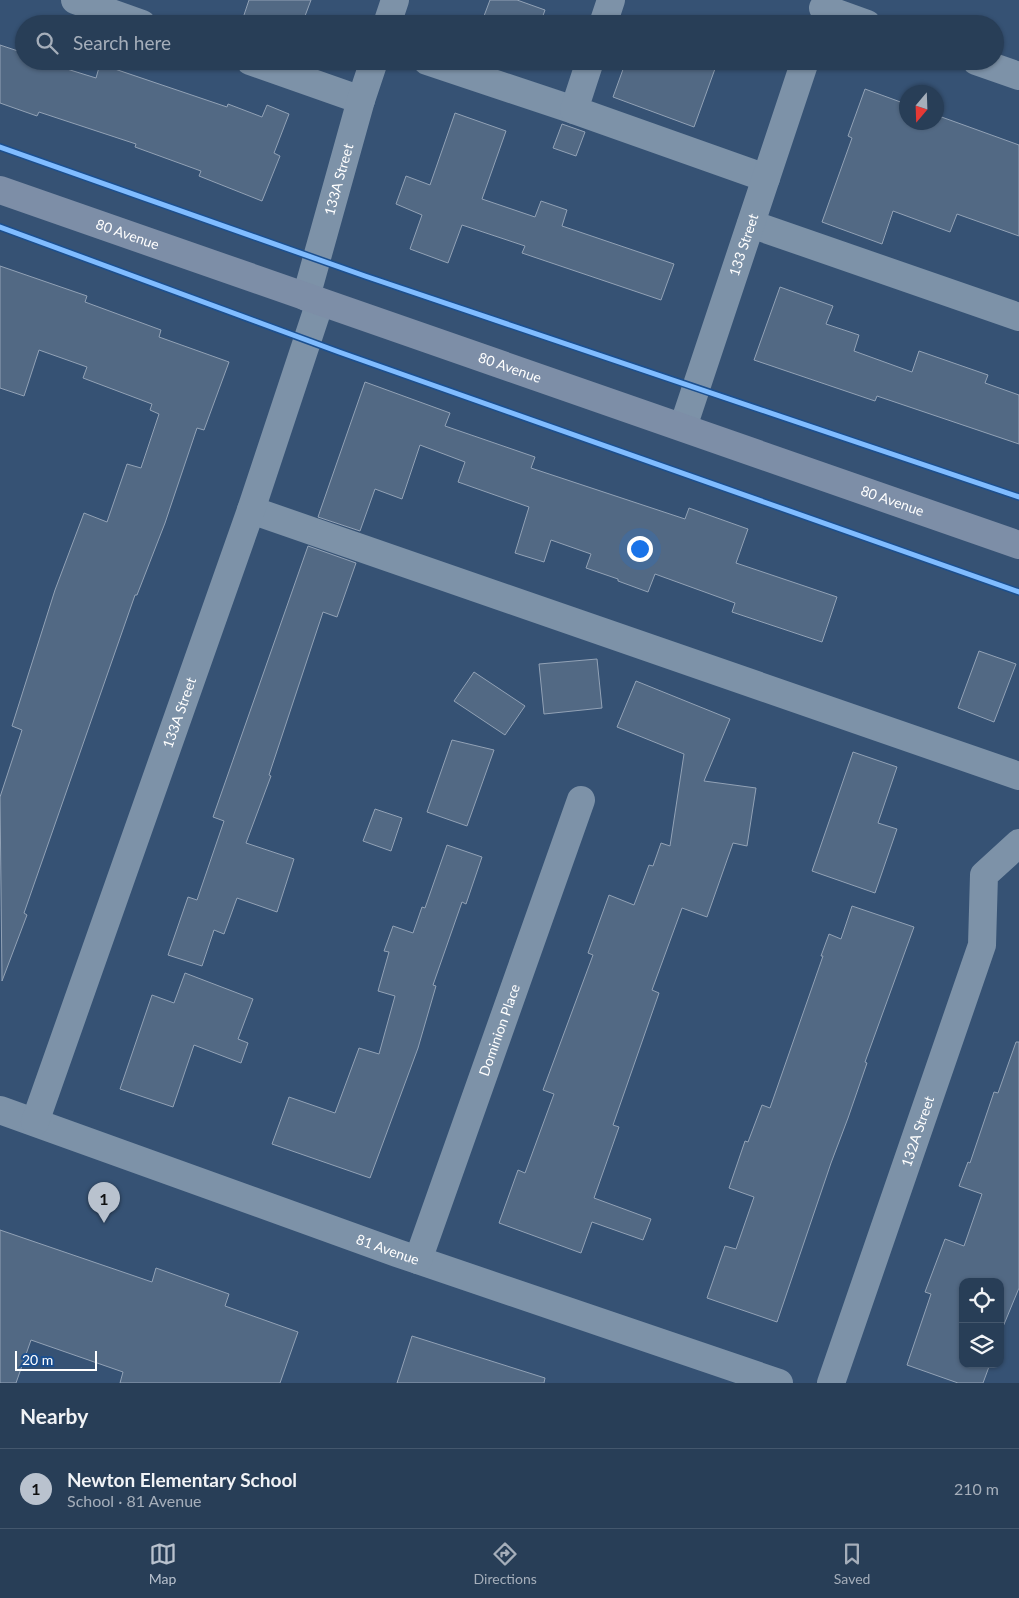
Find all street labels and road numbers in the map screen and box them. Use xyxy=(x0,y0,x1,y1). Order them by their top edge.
street label: 133A Street xyxy=(320,141,356,217)
street label: 133 Street xyxy=(725,211,762,278)
street label: 80 Avenue xyxy=(94,215,161,253)
street label: 80 Avenue xyxy=(476,348,544,386)
street label: 80 Avenue xyxy=(859,482,926,519)
street label: 133A Street xyxy=(159,675,199,750)
street label: Dominion Place xyxy=(475,981,523,1078)
street label: 132A Street xyxy=(897,1094,937,1169)
street label: 81 Avenue xyxy=(354,1230,422,1268)

